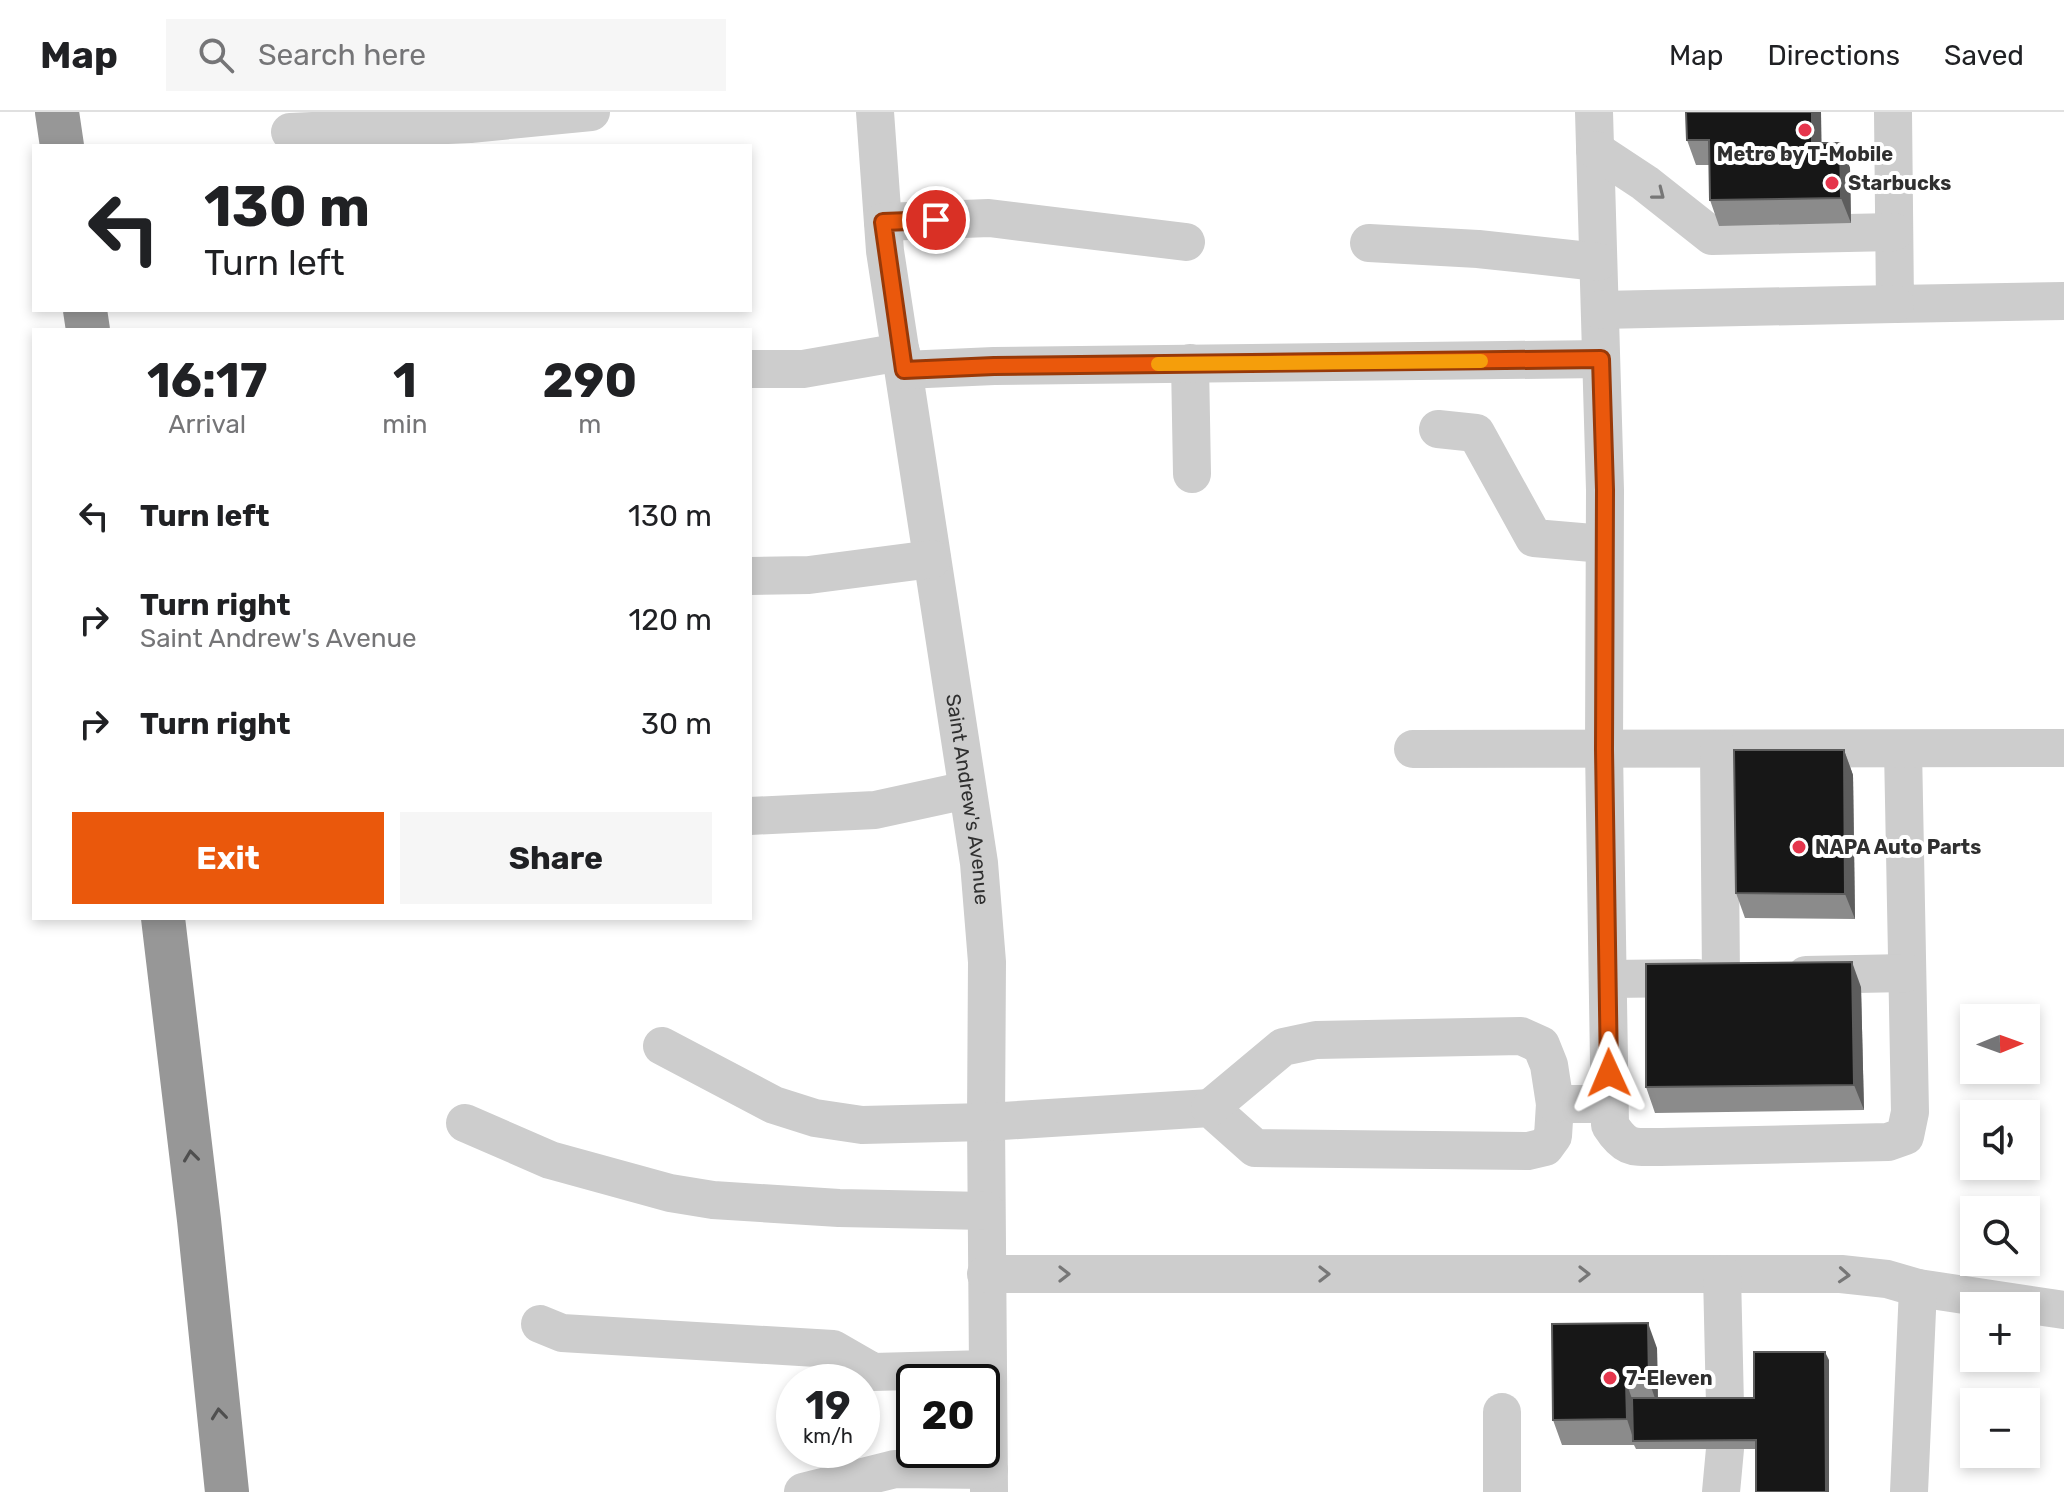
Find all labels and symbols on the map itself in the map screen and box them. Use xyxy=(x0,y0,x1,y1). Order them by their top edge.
marker: Metro by T-Mobile xyxy=(1796,121,1814,139)
place label: Metro by T-Mobile xyxy=(1717,142,1893,166)
place label: Starbucks xyxy=(1848,171,1951,195)
marker: Starbucks xyxy=(1823,174,1841,192)
one-way arrow xyxy=(1651,185,1665,199)
pin xyxy=(902,186,970,254)
street label: Saint Andrew's Avenue xyxy=(941,692,994,906)
place label: NAPA Auto Parts xyxy=(1815,835,1981,859)
marker: NAPA Auto Parts xyxy=(1790,838,1808,856)
north arrow xyxy=(1960,1004,2040,1084)
position arrow xyxy=(1567,1031,1651,1115)
one-way arrow xyxy=(183,1149,200,1162)
one-way arrow xyxy=(1058,1265,1071,1283)
one-way arrow xyxy=(1318,1265,1331,1283)
one-way arrow xyxy=(1578,1265,1591,1283)
one-way arrow xyxy=(1838,1266,1851,1283)
speed limit sign: 20 xyxy=(896,1364,1000,1468)
place label: 7-Eleven xyxy=(1626,1366,1713,1390)
marker: 7-Eleven xyxy=(1601,1369,1619,1387)
one-way arrow xyxy=(211,1407,228,1420)

